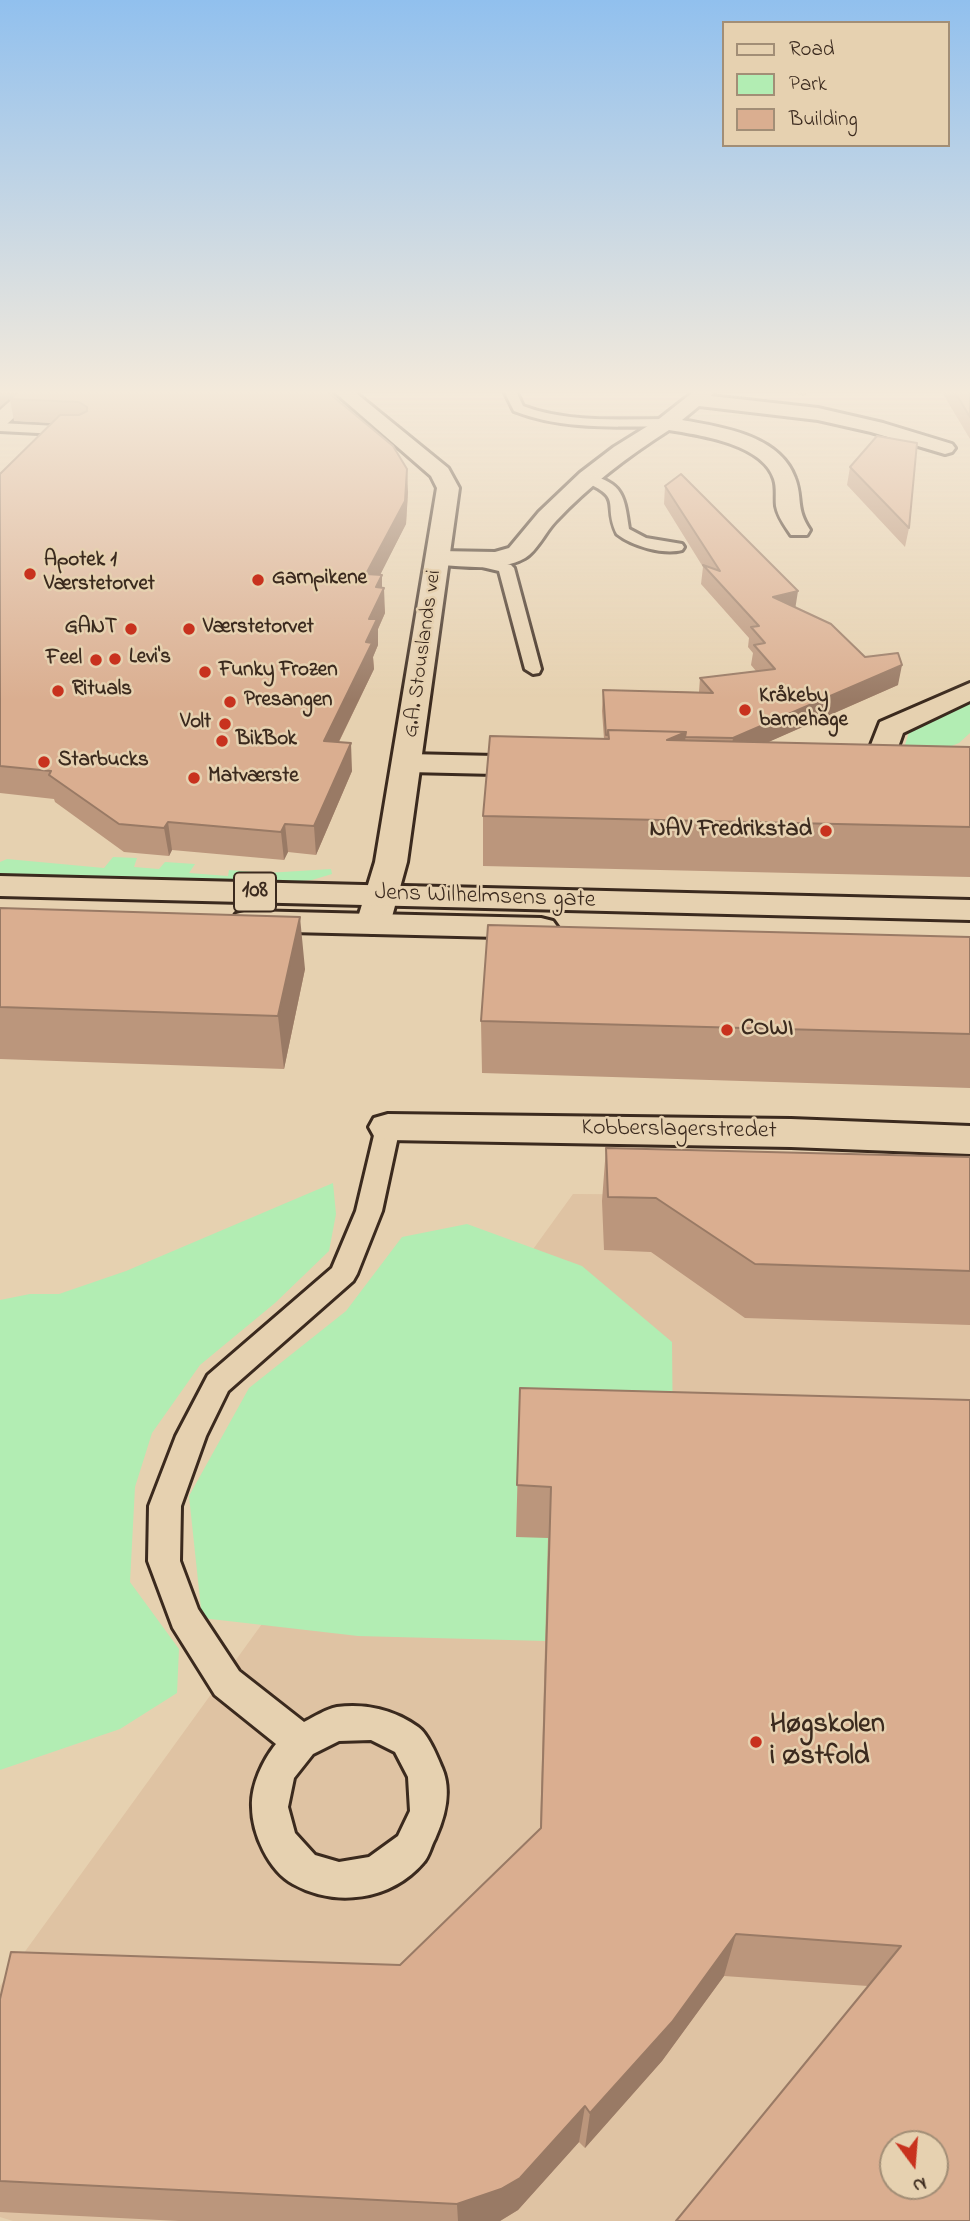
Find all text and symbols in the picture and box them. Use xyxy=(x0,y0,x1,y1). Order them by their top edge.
legend xyxy=(722,21,949,147)
text: Road xyxy=(789,35,835,65)
text: Park xyxy=(789,70,827,100)
text: Building xyxy=(789,105,858,135)
place label: Apotek 1 Værstetorvet xyxy=(44,549,155,599)
marker: Apotek 1 Værstetorvet xyxy=(22,566,38,582)
place label: Garnpikene xyxy=(272,567,367,593)
street label: G.A. Stouslands vei xyxy=(400,569,448,739)
marker: Garnpikene xyxy=(250,572,266,588)
place label: GANT xyxy=(65,616,117,642)
place label: Værstetorvet xyxy=(203,616,314,642)
marker: GANT xyxy=(123,621,139,637)
marker: Værstetorvet xyxy=(181,621,197,637)
place label: Levi's xyxy=(129,646,171,672)
place label: Feel xyxy=(46,647,82,673)
marker: Levi's xyxy=(107,651,123,667)
marker: Feel xyxy=(88,652,104,668)
place label: Funky Frozen xyxy=(219,659,337,685)
marker: Funky Frozen xyxy=(197,664,213,680)
place label: Rituals xyxy=(72,678,132,704)
marker: Rituals xyxy=(50,683,66,699)
place label: Kråkeby barnehage xyxy=(759,685,848,735)
place label: Presangen xyxy=(244,689,332,715)
marker: Presangen xyxy=(222,694,238,710)
marker: Kråkeby barnehage xyxy=(737,702,753,718)
place label: Volt xyxy=(180,711,211,737)
marker: Volt xyxy=(217,716,233,732)
place label: BikBok xyxy=(236,728,297,754)
marker: BikBok xyxy=(214,733,230,749)
place label: Starbucks xyxy=(58,749,149,775)
marker: Starbucks xyxy=(36,754,52,770)
place label: Matværste xyxy=(208,765,299,791)
marker: Matværste xyxy=(186,770,202,786)
place label: NAV Fredrikstad xyxy=(649,817,812,845)
marker: NAV Fredrikstad xyxy=(818,823,834,839)
road number: 108 xyxy=(234,872,276,912)
street label: Jens Wilhelmsens gate xyxy=(374,880,596,916)
place label: COWI xyxy=(741,1016,793,1044)
marker: COWI xyxy=(719,1022,735,1038)
street label: Kobberslagerstredet xyxy=(581,1115,777,1147)
place label: Høgskolen i Østfold xyxy=(770,1709,885,1775)
marker: Høgskolen i Østfold xyxy=(748,1734,764,1750)
north arrow xyxy=(879,2130,949,2200)
text: N xyxy=(909,2169,929,2198)

